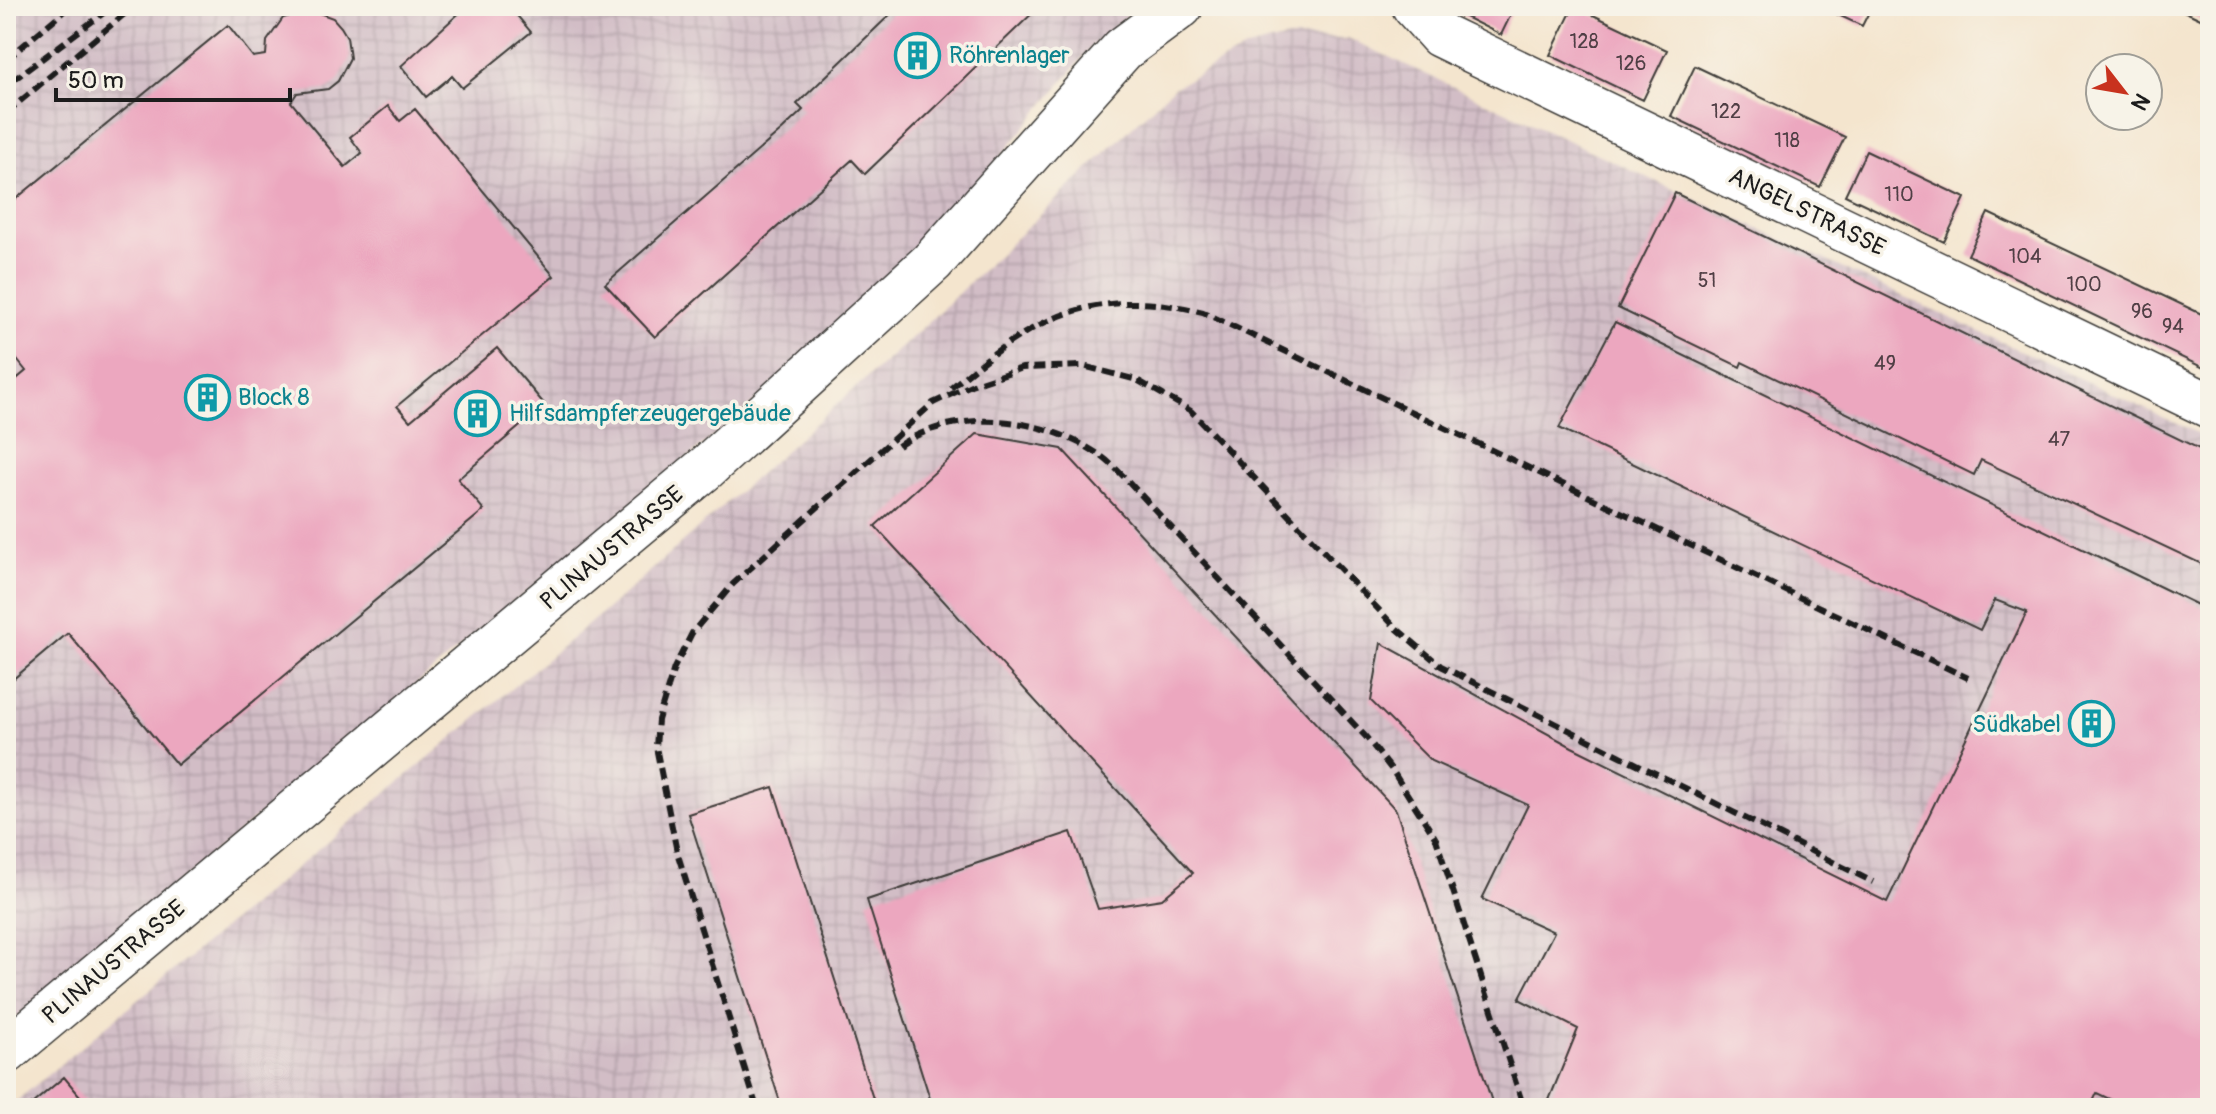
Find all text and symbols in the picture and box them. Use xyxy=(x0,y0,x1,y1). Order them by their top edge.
house number: 128 xyxy=(1569,29,1599,54)
building icon: Röhrenlager xyxy=(894,31,942,79)
place label: Röhrenlager xyxy=(949,41,1070,70)
house number: 126 xyxy=(1616,51,1646,76)
scale bar xyxy=(56,52,290,102)
north arrow xyxy=(2084,52,2164,132)
text: 50 m xyxy=(68,66,124,95)
text: N xyxy=(2124,88,2156,115)
house number: 122 xyxy=(1711,99,1741,124)
house number: 118 xyxy=(1774,128,1800,153)
street label: ANGELSTRASSE xyxy=(1724,161,1890,263)
house number: 110 xyxy=(1884,182,1914,207)
house number: 104 xyxy=(2008,244,2042,269)
house number: 51 xyxy=(1698,268,1716,293)
house number: 100 xyxy=(2066,272,2102,297)
house number: 96 xyxy=(2131,299,2153,324)
house number: 94 xyxy=(2162,314,2184,339)
house number: 49 xyxy=(1874,351,1896,376)
building icon: Block 8 xyxy=(183,373,231,421)
place label: Block 8 xyxy=(238,383,310,412)
building icon: Hilfsdampferzeugergebäude xyxy=(454,389,502,437)
place label: Hilfsdampferzeugergebäude xyxy=(509,399,791,428)
house number: 47 xyxy=(2048,427,2071,452)
street label: PLINAUSTRASSE xyxy=(534,480,690,616)
building icon: Südkabel xyxy=(2068,700,2116,748)
place label: Südkabel xyxy=(1972,710,2061,739)
street label: PLINAUSTRASSE xyxy=(36,894,192,1030)

